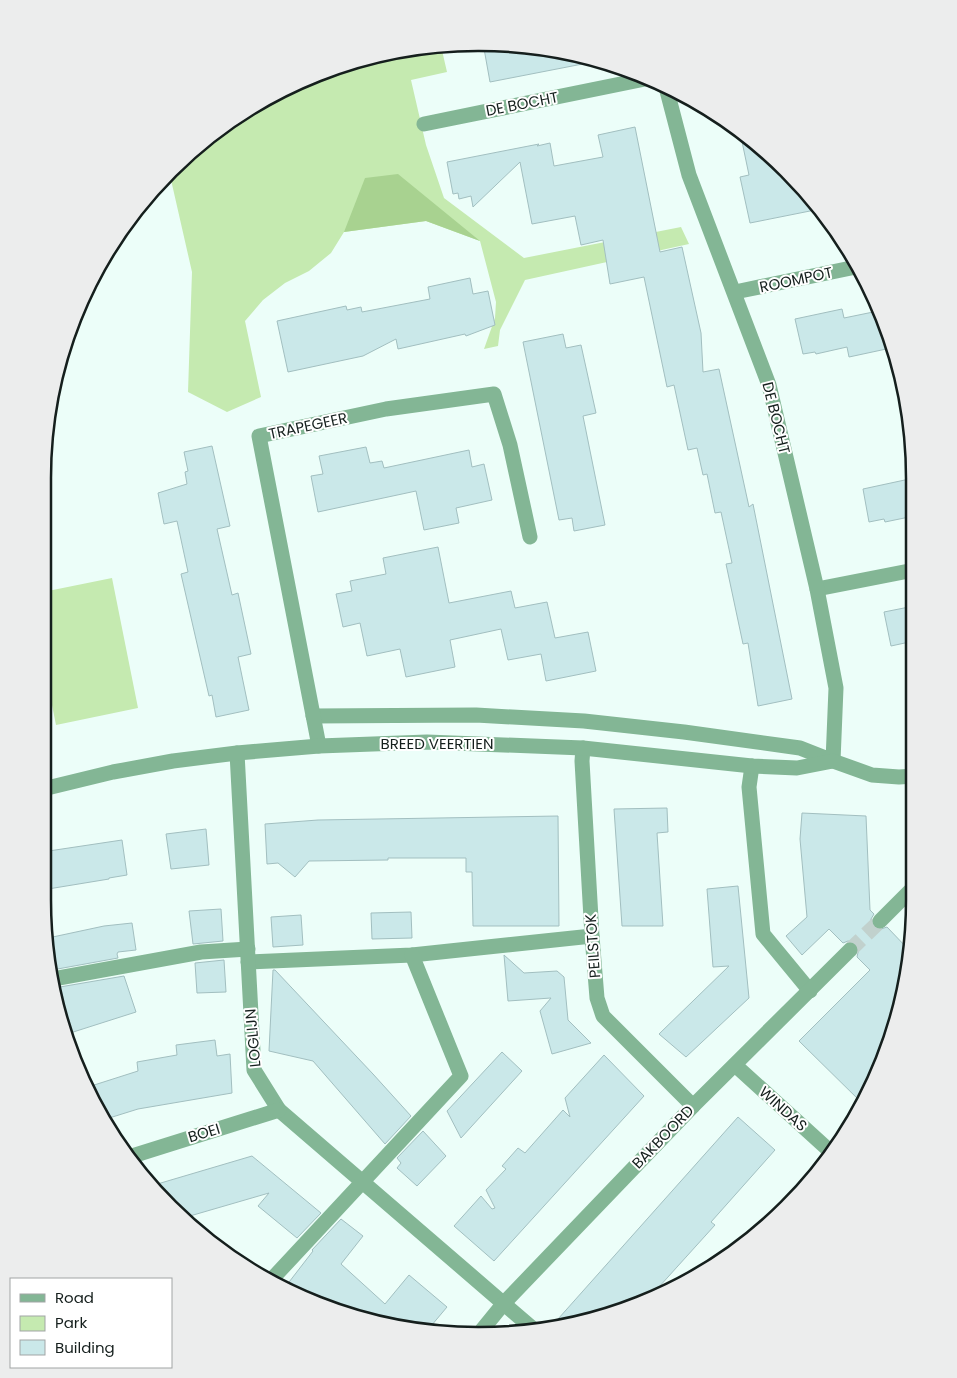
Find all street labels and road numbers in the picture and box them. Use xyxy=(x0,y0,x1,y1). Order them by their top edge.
street label: DE BOCHT xyxy=(484,86,560,121)
street label: ROOMPOT xyxy=(757,262,834,297)
street label: DE BOCHT xyxy=(757,380,796,456)
street label: TRAPEGEER xyxy=(267,407,349,444)
street label: BREED VEERTIEN xyxy=(380,733,494,754)
street label: PEILSTOK xyxy=(580,913,605,979)
street label: LOGLIJN xyxy=(239,1008,266,1068)
street label: WINDAS xyxy=(755,1081,812,1136)
street label: BAKBOORD xyxy=(627,1100,698,1173)
street label: BOEI xyxy=(185,1118,222,1147)

